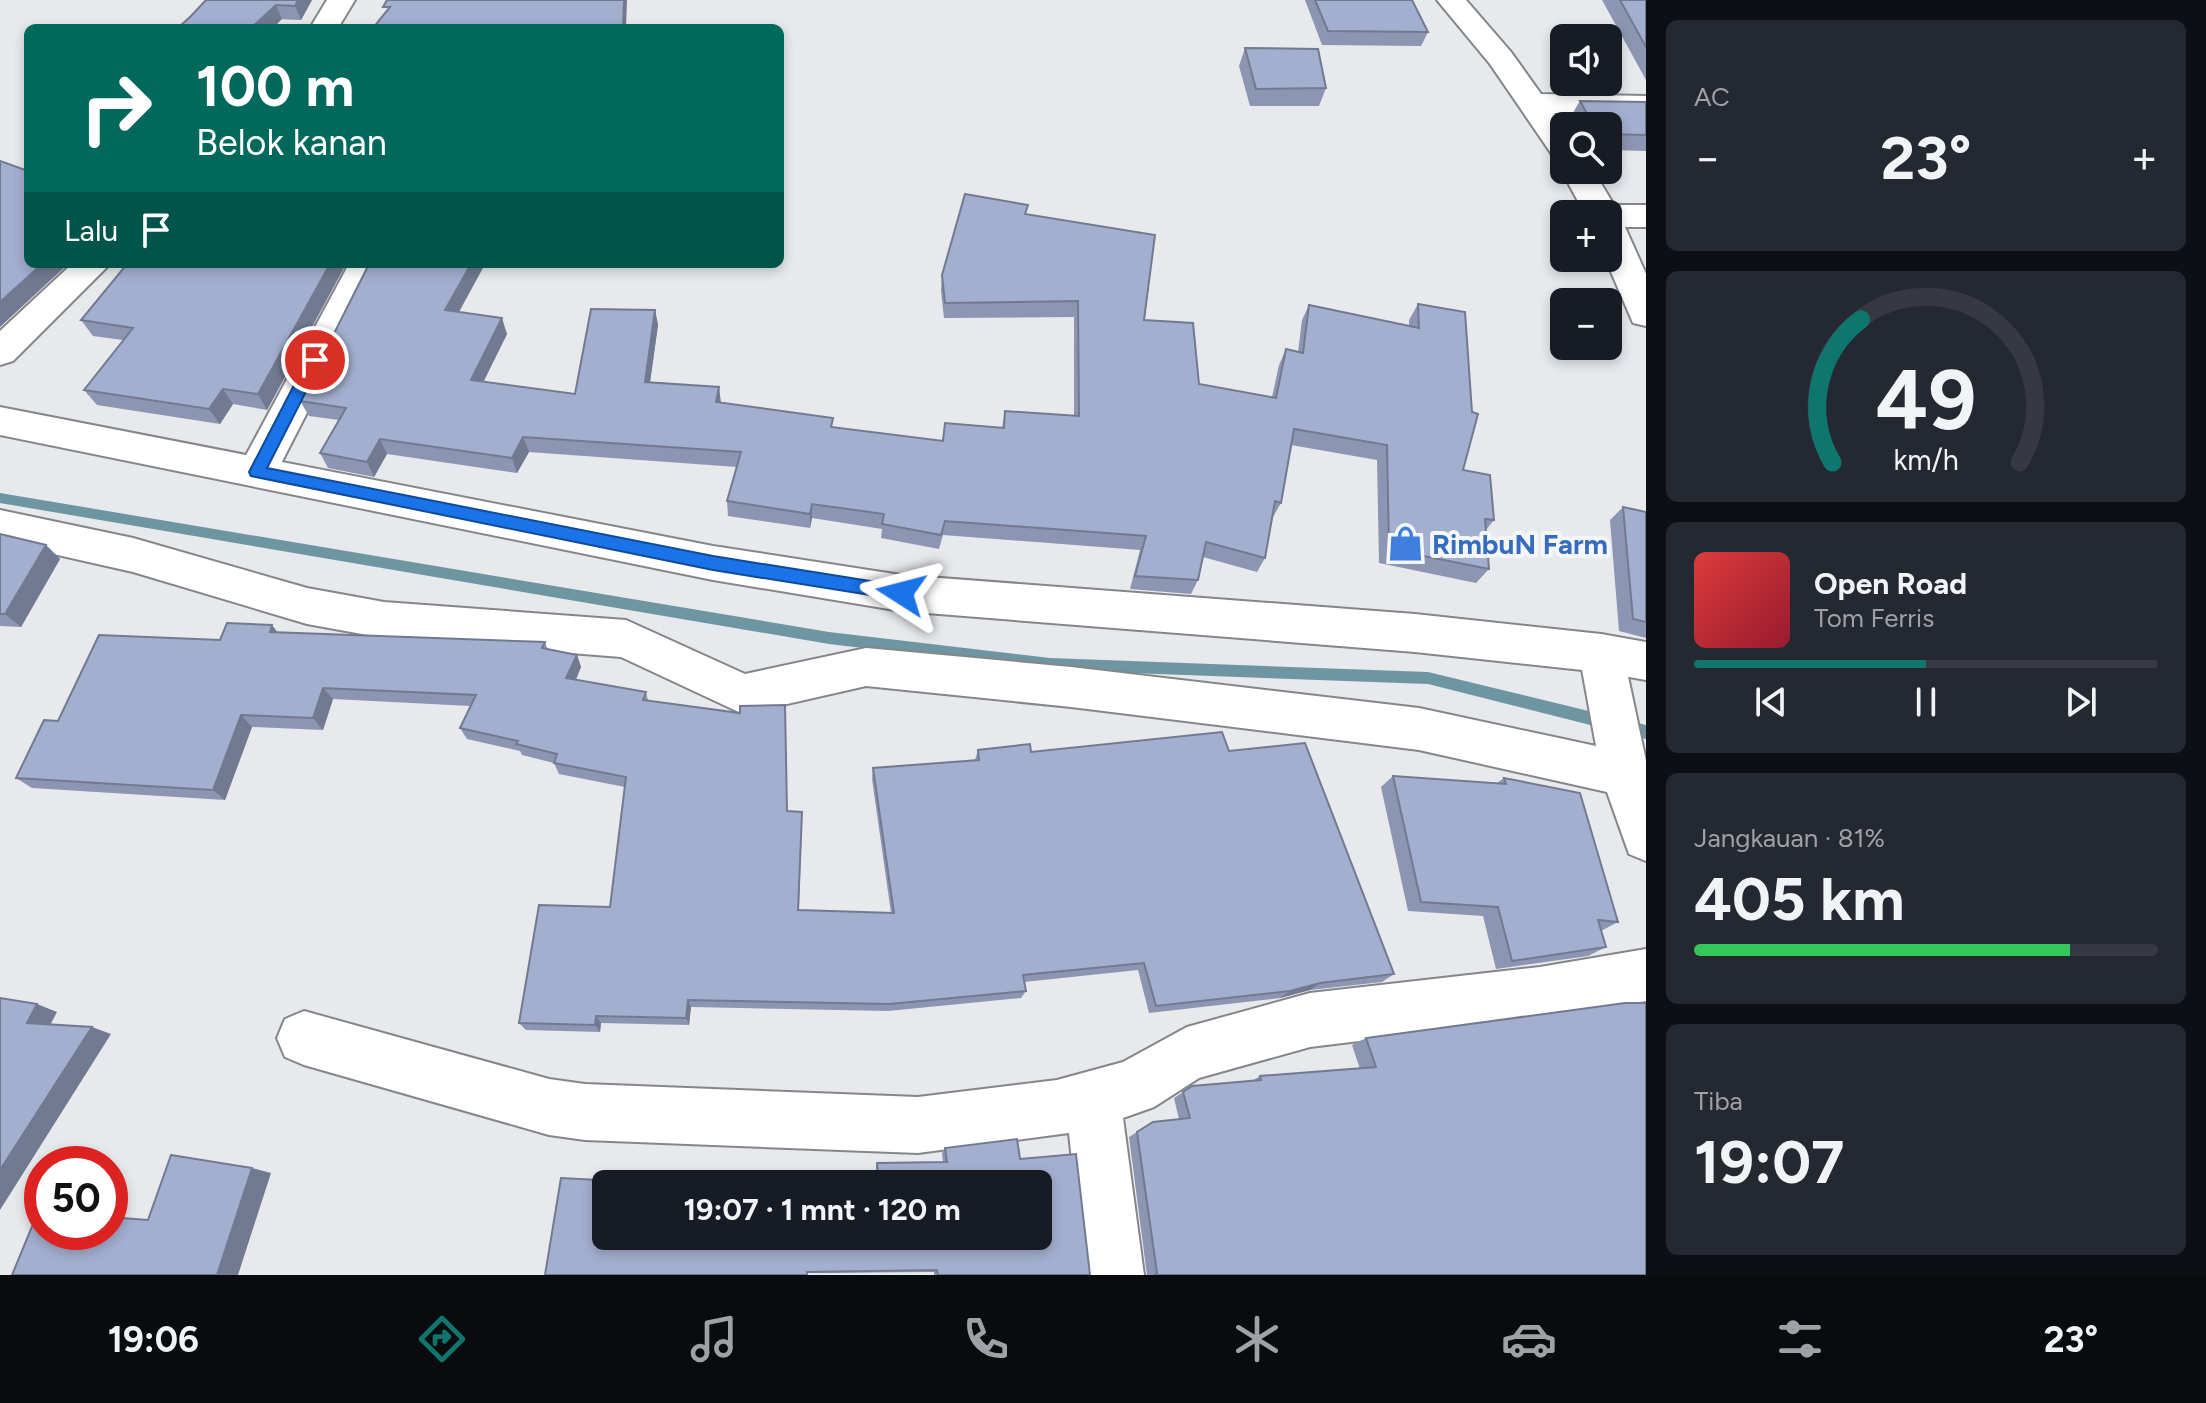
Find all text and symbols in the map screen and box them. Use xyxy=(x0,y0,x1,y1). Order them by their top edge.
map controls xyxy=(1550,24,1622,360)
button: sound xyxy=(1550,24,1622,96)
text: 100 m xyxy=(196,53,354,120)
icon: right xyxy=(64,56,168,160)
text: AC xyxy=(1694,81,1730,113)
button: search xyxy=(1550,112,1622,184)
text: Belok kanan xyxy=(196,121,387,164)
text: 23° xyxy=(1881,122,1971,194)
text: − xyxy=(1694,131,1721,184)
text: + xyxy=(2131,131,2158,184)
button: + xyxy=(1550,200,1622,272)
icon: arrive xyxy=(134,208,178,252)
text: Lalu xyxy=(64,212,118,249)
button: − xyxy=(1550,288,1622,360)
pin xyxy=(281,326,349,394)
icon: arrive xyxy=(293,338,337,382)
text: 49 xyxy=(1876,349,1976,449)
text: km/h xyxy=(1893,443,1959,477)
shop icon: RimbuN Farm xyxy=(1387,525,1425,563)
place label: RimbuN Farm xyxy=(1432,527,1608,561)
position arrow xyxy=(859,551,943,635)
text: Open Road xyxy=(1814,565,1967,602)
text: Tom Ferris xyxy=(1814,602,1934,634)
icon: previous xyxy=(1749,680,1793,724)
icon: pause xyxy=(1904,680,1948,724)
icon: next xyxy=(2059,680,2103,724)
text: Jangkauan · 81% xyxy=(1694,822,1885,854)
text: 405 km xyxy=(1694,863,1905,935)
text: Tiba xyxy=(1694,1085,1743,1117)
text: 19:07 xyxy=(1694,1126,1844,1198)
speed limit sign: 50 xyxy=(24,1146,128,1250)
text: 19:07 · 1 mnt · 120 m xyxy=(683,1191,961,1228)
icon: directions xyxy=(414,1311,470,1367)
icon: music xyxy=(686,1311,742,1367)
icon: phone xyxy=(958,1311,1014,1367)
icon: climate xyxy=(1229,1311,1285,1367)
icon: car xyxy=(1501,1311,1557,1367)
icon: filters xyxy=(1772,1311,1828,1367)
text: 19:06 xyxy=(108,1318,199,1361)
text: 23° xyxy=(2044,1318,2098,1361)

